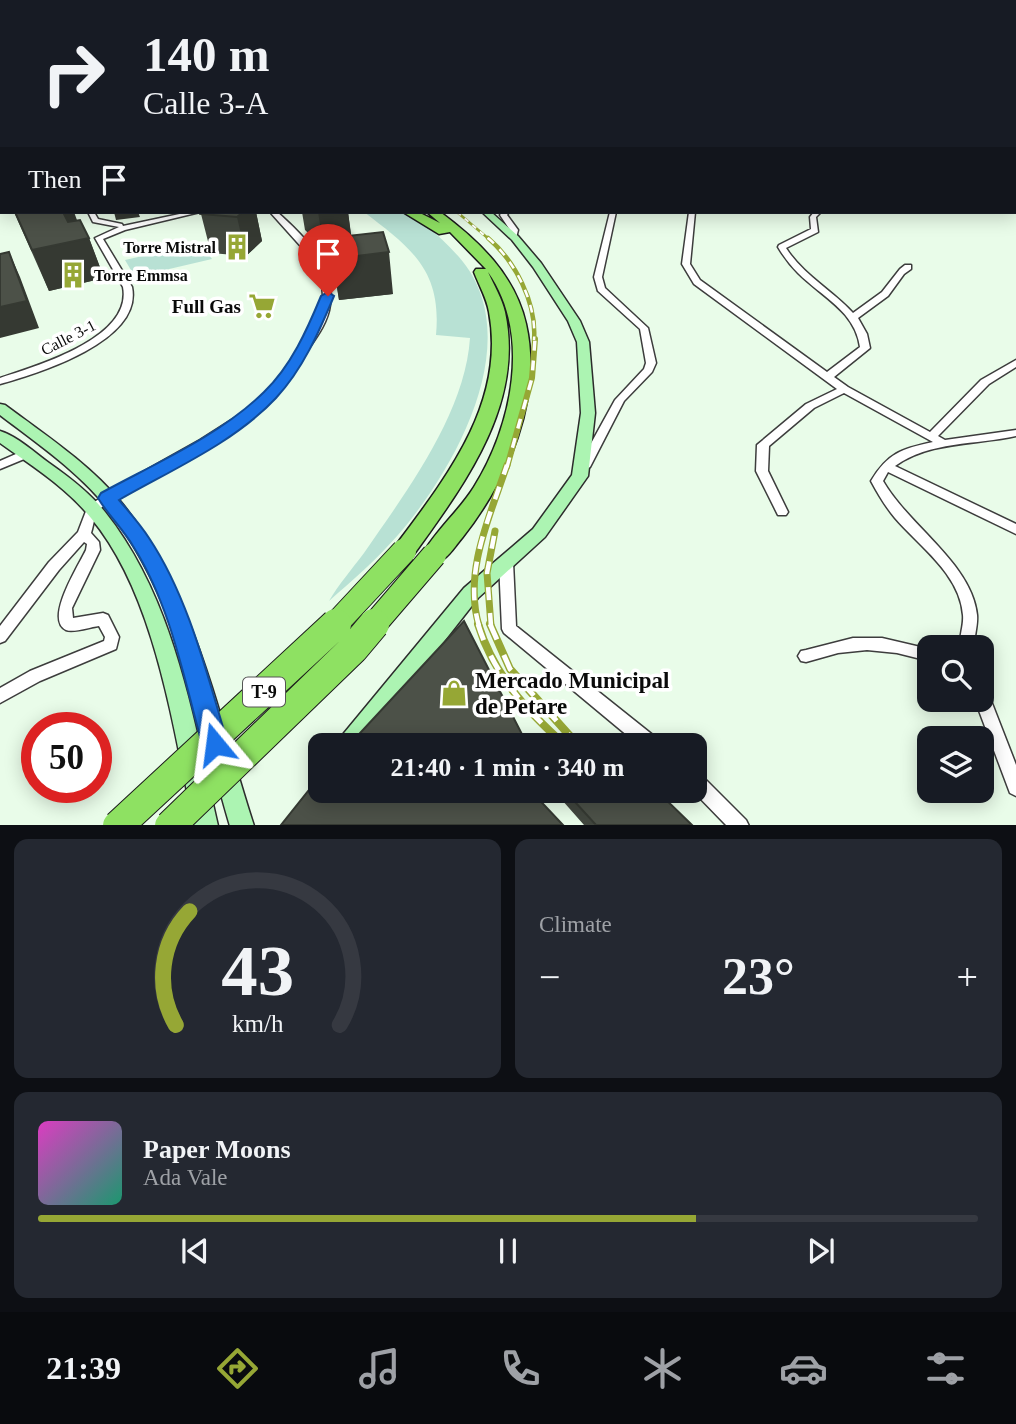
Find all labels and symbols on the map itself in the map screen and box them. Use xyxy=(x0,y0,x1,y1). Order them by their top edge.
pin xyxy=(298,224,358,296)
building icon: Torre Mistral xyxy=(222,232,252,262)
place label: Torre Mistral xyxy=(123,239,217,256)
building icon: Torre Emmsa xyxy=(58,260,88,290)
place label: Torre Emmsa xyxy=(94,267,188,284)
supermarket icon: Full Gas xyxy=(247,291,277,321)
place label: Full Gas xyxy=(172,296,241,317)
street label: Calle 3-1 xyxy=(38,316,98,358)
place label: Mercado Municipal de Petare xyxy=(475,668,669,719)
road number: T-9 xyxy=(243,678,285,706)
shop icon: Mercado Municipal de Petare xyxy=(439,678,469,708)
position arrow xyxy=(178,707,252,781)
speed limit sign: 50 xyxy=(21,712,112,803)

